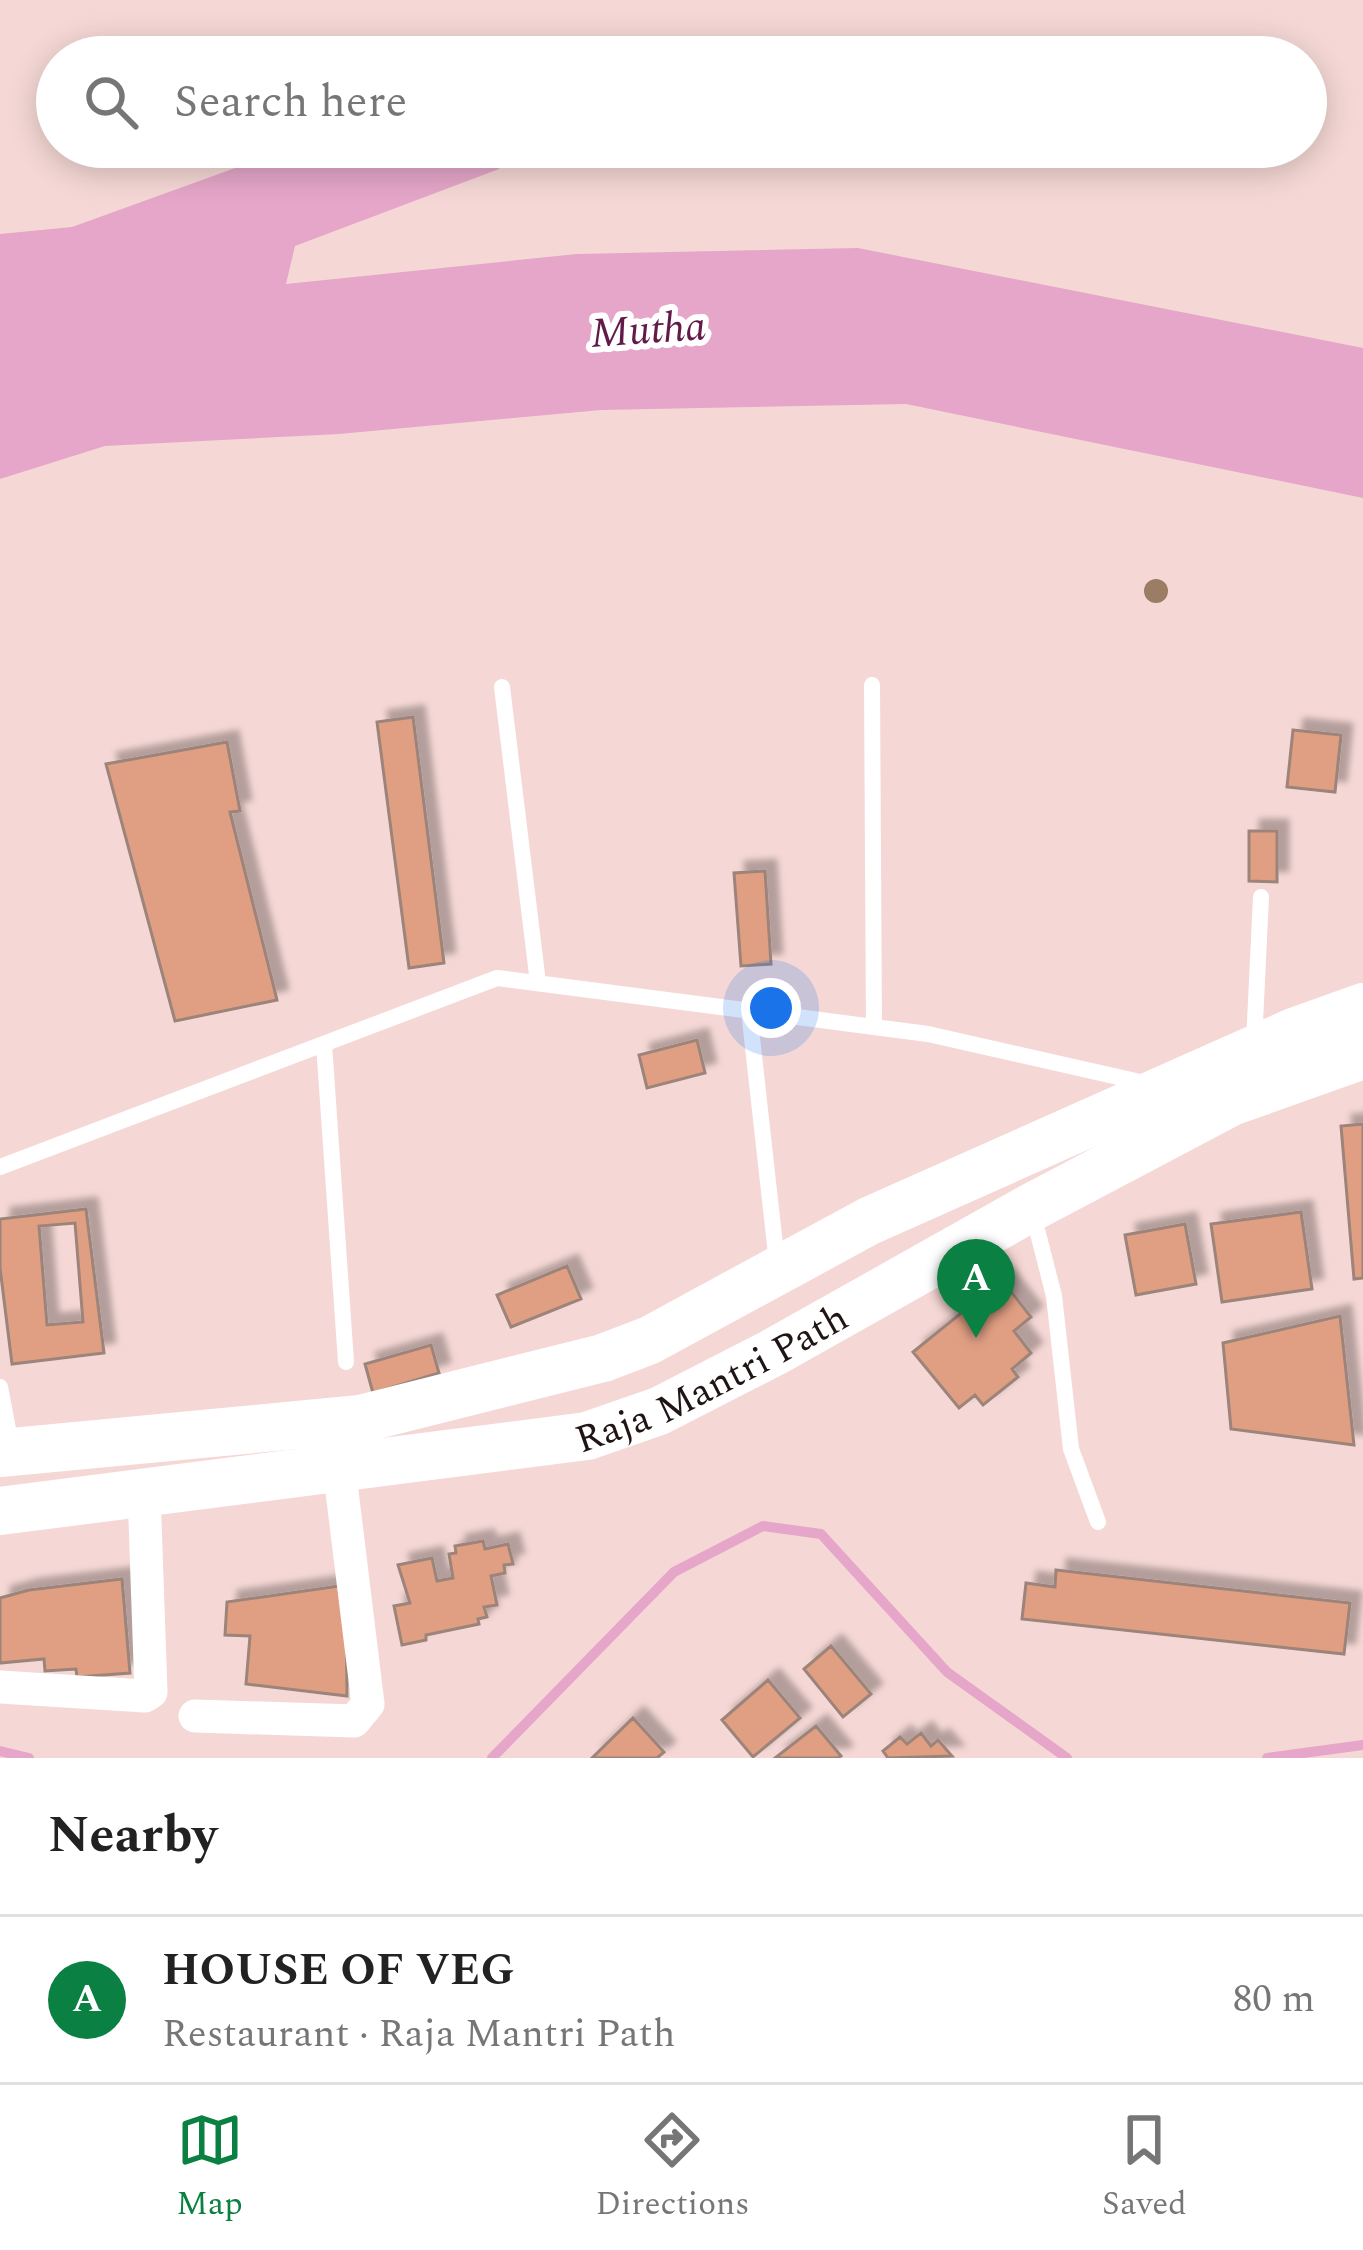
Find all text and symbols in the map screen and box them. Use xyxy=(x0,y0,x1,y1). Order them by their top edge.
search box xyxy=(36,36,1327,168)
text: Search here xyxy=(174,68,407,137)
icon: search xyxy=(78,69,144,135)
water label: Mutha xyxy=(588,295,708,366)
your location xyxy=(741,978,801,1038)
pin: A xyxy=(937,1239,1015,1338)
street label: Raja Mantri Path xyxy=(568,1289,860,1470)
text: Nearby xyxy=(48,1797,217,1875)
text: HOUSE OF VEG xyxy=(162,1936,515,2005)
text: A xyxy=(72,1970,102,2029)
text: 80 m xyxy=(1233,1970,1315,2029)
text: Restaurant · Raja Mantri Path xyxy=(162,2005,675,2064)
tab: Map xyxy=(176,2107,243,2229)
tab: Directions xyxy=(595,2107,749,2229)
tab: Saved xyxy=(1102,2107,1187,2229)

